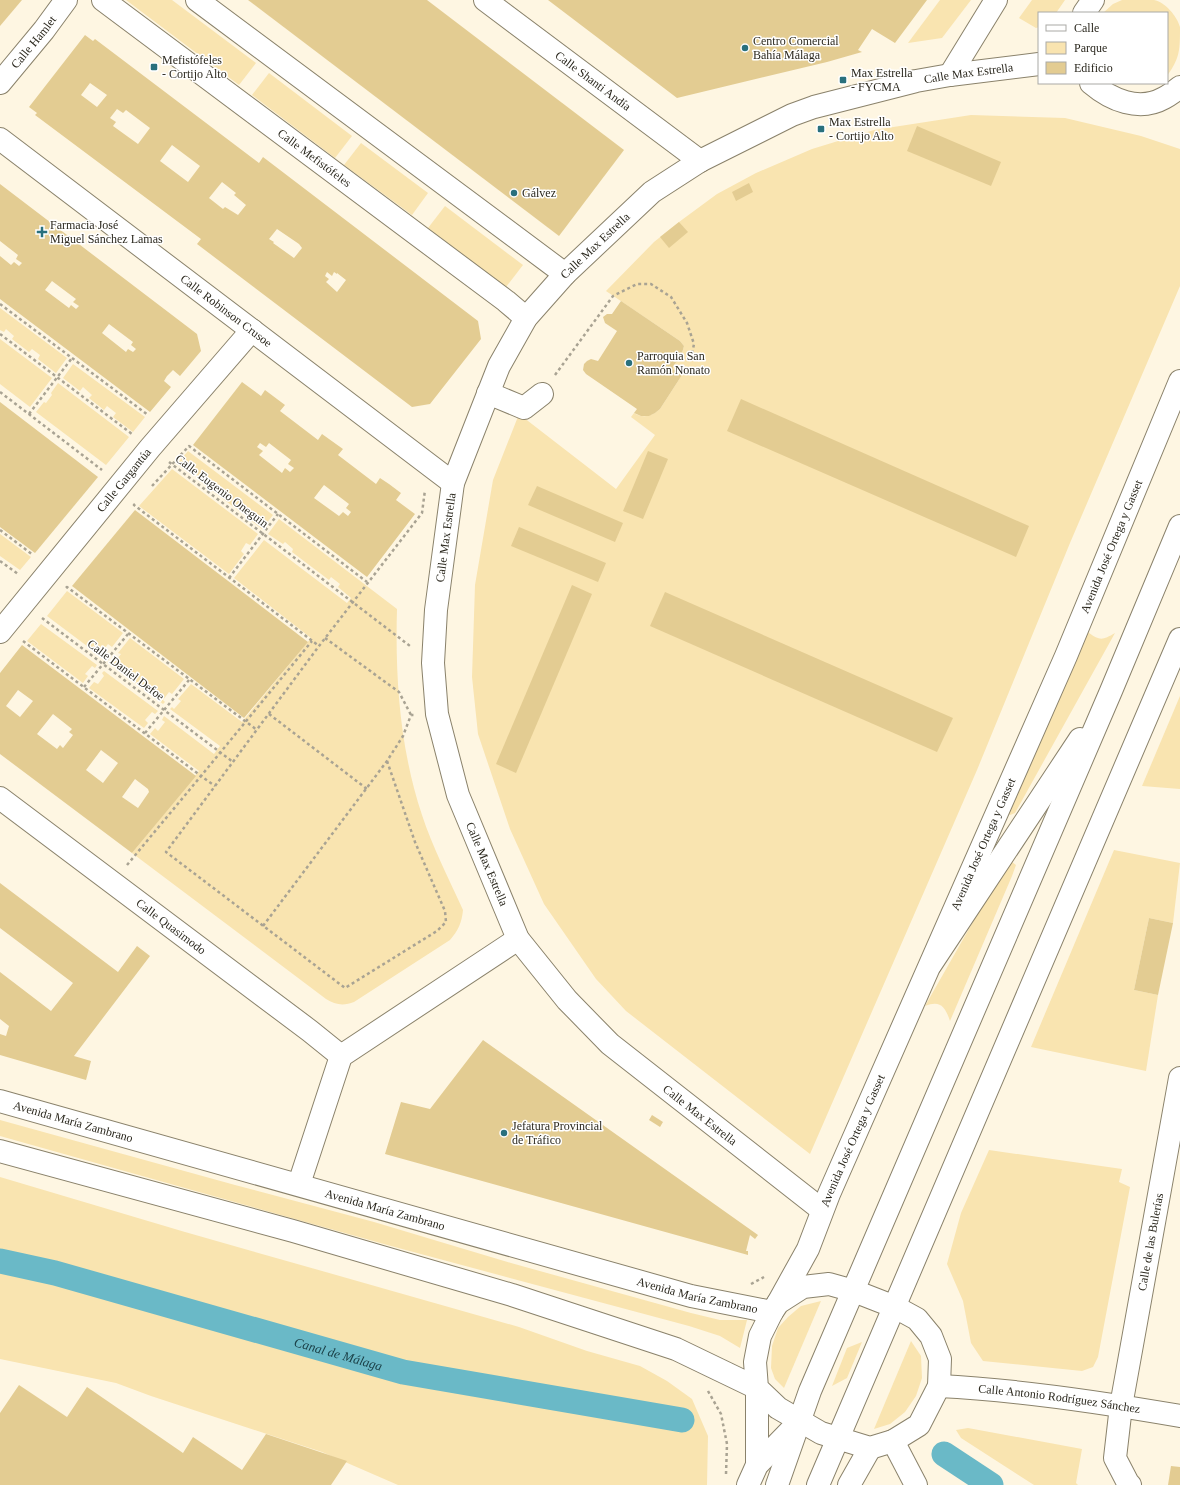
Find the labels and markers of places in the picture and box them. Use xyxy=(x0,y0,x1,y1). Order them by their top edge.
place label: Centro Comercial Bahía Málaga xyxy=(753,34,839,62)
marker: Centro Comercial Bahía Málaga xyxy=(740,43,750,53)
place label: Mefistófeles - Cortijo Alto xyxy=(162,53,227,81)
marker: Mefistófeles - Cortijo Alto xyxy=(149,62,159,72)
place label: Max Estrella - FYCMA xyxy=(851,66,913,94)
marker: Max Estrella - FYCMA xyxy=(838,75,848,85)
place label: Max Estrella - Cortijo Alto xyxy=(829,115,894,143)
marker: Max Estrella - Cortijo Alto xyxy=(816,124,826,134)
place label: Gálvez xyxy=(522,186,556,200)
marker: Gálvez xyxy=(509,188,519,198)
place label: Farmacia José Miguel Sánchez Lamas xyxy=(50,218,163,246)
marker: Farmacia José Miguel Sánchez Lamas xyxy=(37,227,47,237)
place label: Parroquia San Ramón Nonato xyxy=(637,349,710,377)
marker: Parroquia San Ramón Nonato xyxy=(624,358,634,368)
place label: Jefatura Provincial de Tráfico xyxy=(512,1119,603,1147)
marker: Jefatura Provincial de Tráfico xyxy=(499,1128,509,1138)

